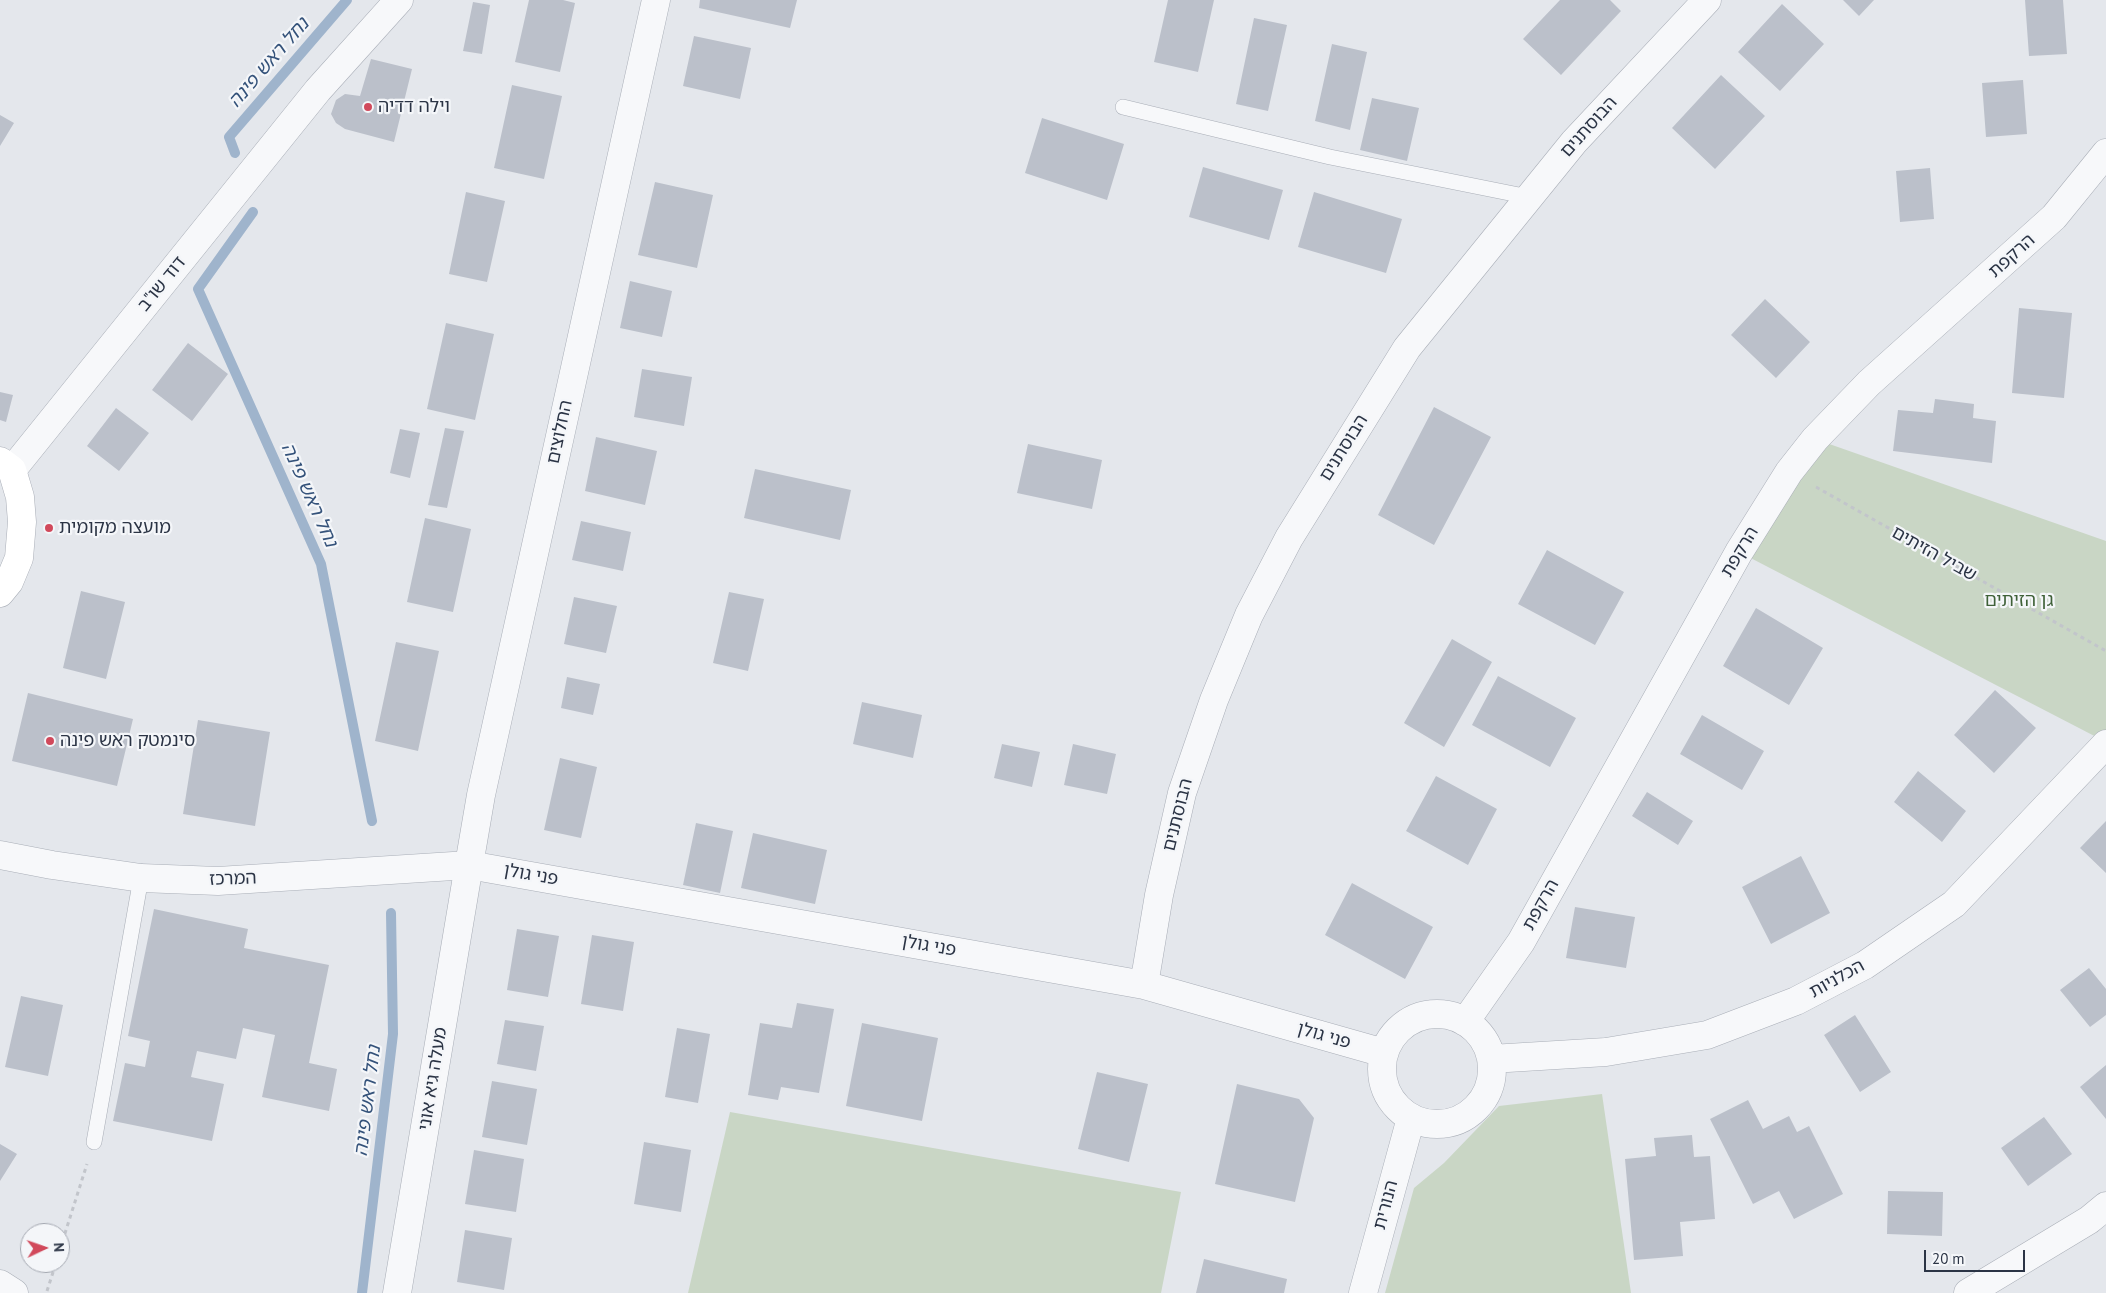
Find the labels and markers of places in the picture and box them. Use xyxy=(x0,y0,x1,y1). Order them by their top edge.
place label: וילה דדיה xyxy=(378,96,450,118)
marker: וילה דדיה xyxy=(362,101,374,113)
place label: מועצה מקומית xyxy=(59,517,171,539)
marker: מועצה מקומית xyxy=(43,522,55,534)
place label: סינמטק ראש פינה xyxy=(60,730,195,752)
marker: סינמטק ראש פינה xyxy=(44,735,56,747)

